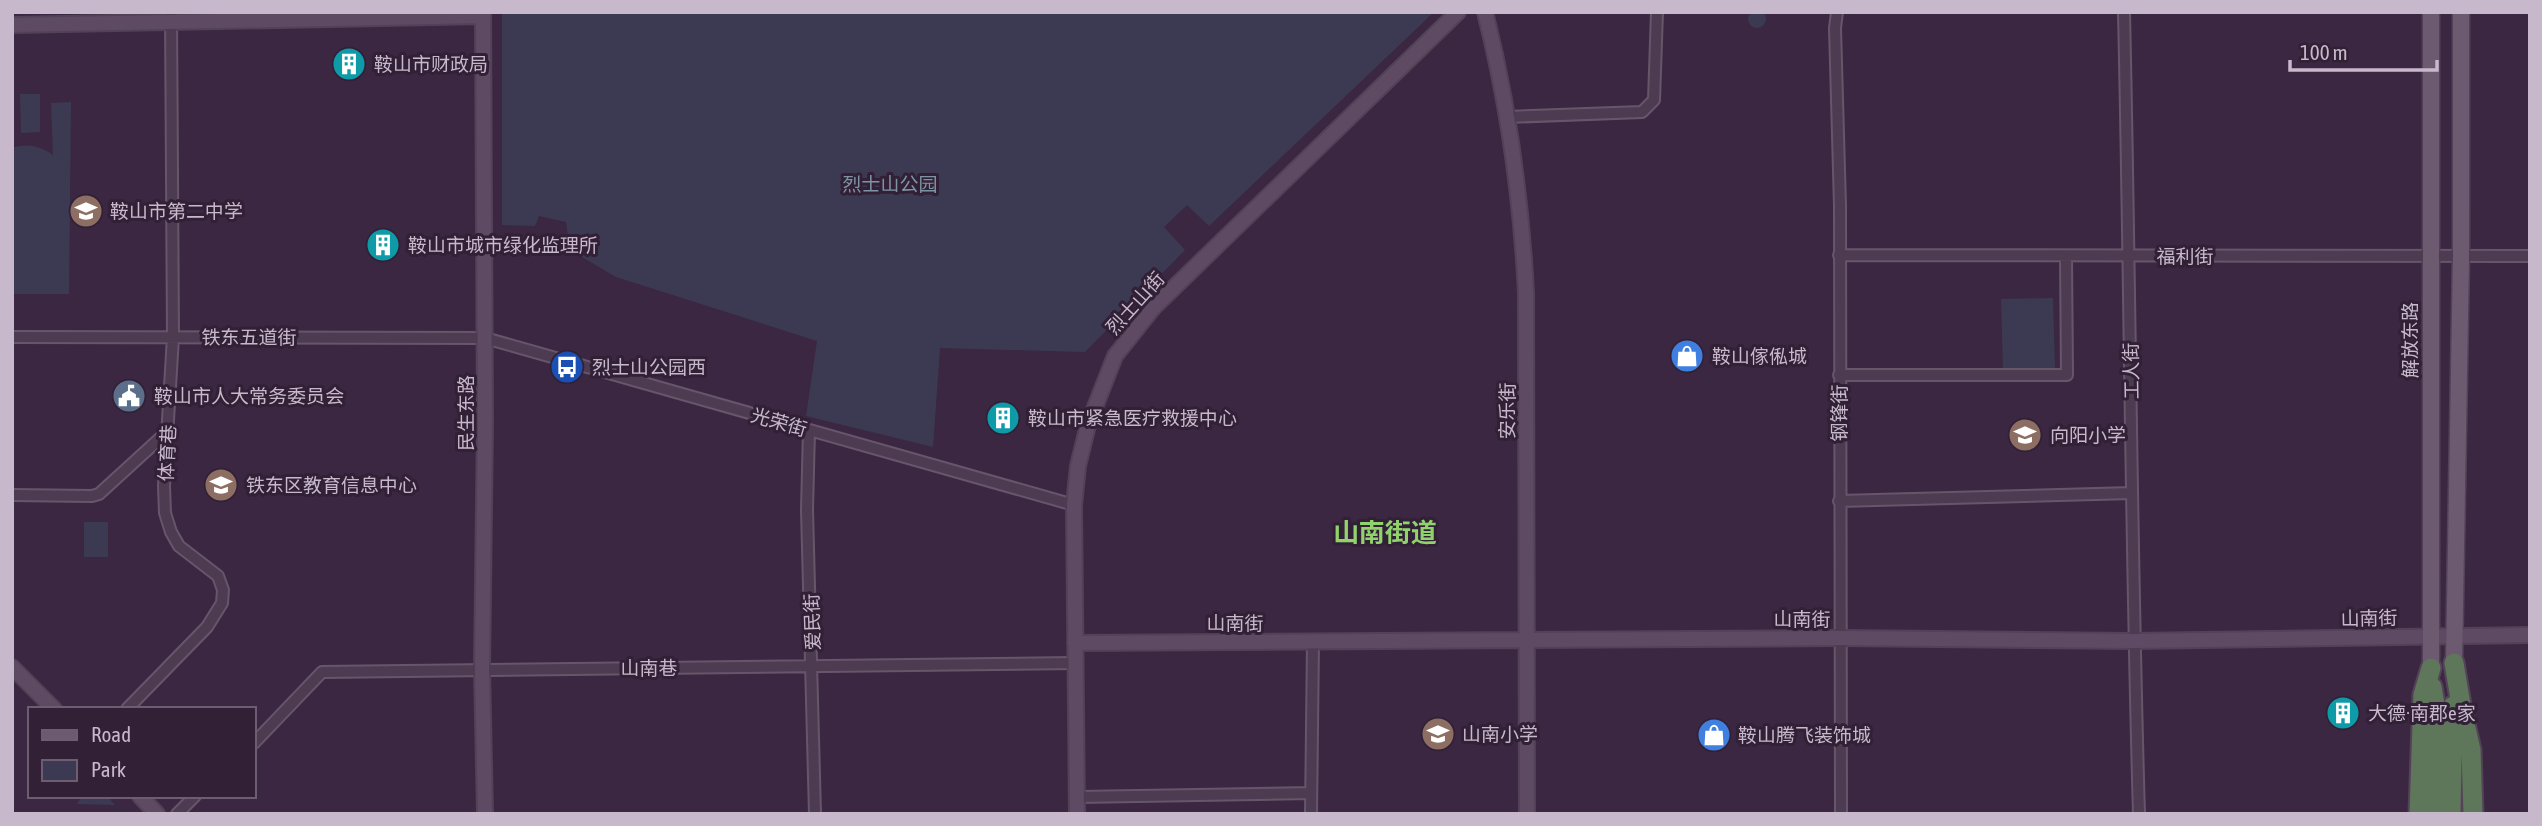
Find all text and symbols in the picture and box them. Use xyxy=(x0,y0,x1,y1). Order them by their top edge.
scale bar xyxy=(2290,28,2437,72)
text: 100 m xyxy=(2300,40,2348,64)
building icon: 鞍山市财政局 xyxy=(330,45,368,83)
place label: 鞍山市财政局 xyxy=(374,53,488,75)
park label: 烈士山公园 xyxy=(842,173,938,195)
school or university icon: 鞍山市第二中学 xyxy=(67,192,105,230)
place label: 鞍山市第二中学 xyxy=(110,200,243,222)
building icon: 鞍山市城市绿化监理所 xyxy=(364,226,402,264)
place label: 鞍山市城市绿化监理所 xyxy=(408,234,598,256)
street label: 福利街 xyxy=(2156,245,2214,267)
street label: 烈士山街 xyxy=(1101,267,1169,339)
street label: 解放东路 xyxy=(2399,302,2421,378)
street label: 铁东五道街 xyxy=(201,326,297,348)
shop icon: 鞍山傢俬城 xyxy=(1668,337,1706,375)
street label: 工人街 xyxy=(2120,342,2142,400)
place label: 鞍山傢俬城 xyxy=(1712,345,1807,367)
bus stop icon: 烈士山公园西 xyxy=(548,348,586,386)
place label: 烈士山公园西 xyxy=(592,356,706,378)
street label: 民生东路 xyxy=(455,375,477,451)
public building icon: 鞍山市人大常务委员会 xyxy=(110,377,148,415)
street label: 安乐街 xyxy=(1496,382,1518,440)
street label: 钢锋街 xyxy=(1828,384,1850,442)
place label: 鞍山市人大常务委员会 xyxy=(154,385,344,407)
building icon: 鞍山市紧急医疗救援中心 xyxy=(984,399,1022,437)
street label: 光荣街 xyxy=(749,404,809,440)
place label: 鞍山市紧急医疗救援中心 xyxy=(1028,407,1237,429)
school or university icon: 向阳小学 xyxy=(2006,416,2044,454)
street label: 体育巷 xyxy=(155,424,179,482)
place label: 向阳小学 xyxy=(2050,424,2126,446)
school or university icon: 铁东区教育信息中心 xyxy=(202,466,240,504)
place label: 铁东区教育信息中心 xyxy=(246,474,417,496)
district label: 山南街道 xyxy=(1333,518,1437,548)
street label: 爱民街 xyxy=(800,593,824,651)
street label: 山南街 xyxy=(2340,607,2398,629)
street label: 山南街 xyxy=(1773,608,1831,630)
street label: 山南街 xyxy=(1206,612,1264,634)
street label: 山南巷 xyxy=(620,657,678,679)
building icon: 大德·南郡e家 xyxy=(2324,694,2362,732)
place label: 大德·南郡e家 xyxy=(2368,702,2476,724)
legend xyxy=(28,707,256,798)
school or university icon: 山南小学 xyxy=(1419,715,1457,753)
shop icon: 鞍山腾飞装饰城 xyxy=(1695,716,1733,754)
text: Road xyxy=(91,722,131,746)
place label: 山南小学 xyxy=(1462,723,1538,745)
place label: 鞍山腾飞装饰城 xyxy=(1738,724,1871,746)
text: Park xyxy=(91,757,126,781)

